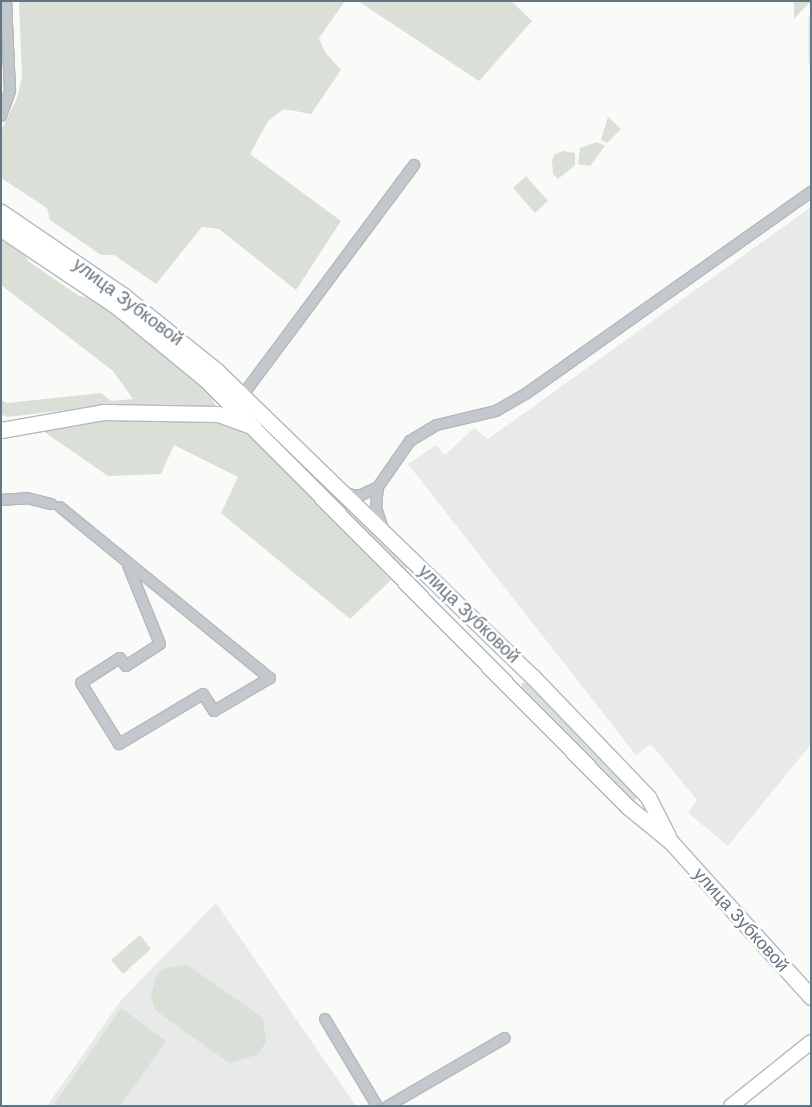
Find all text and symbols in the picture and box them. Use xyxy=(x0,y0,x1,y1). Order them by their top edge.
street label: улица Зубковой xyxy=(69,254,187,350)
street label: улица Зубковой xyxy=(414,560,524,668)
street label: улица Зубковой xyxy=(689,864,793,976)

